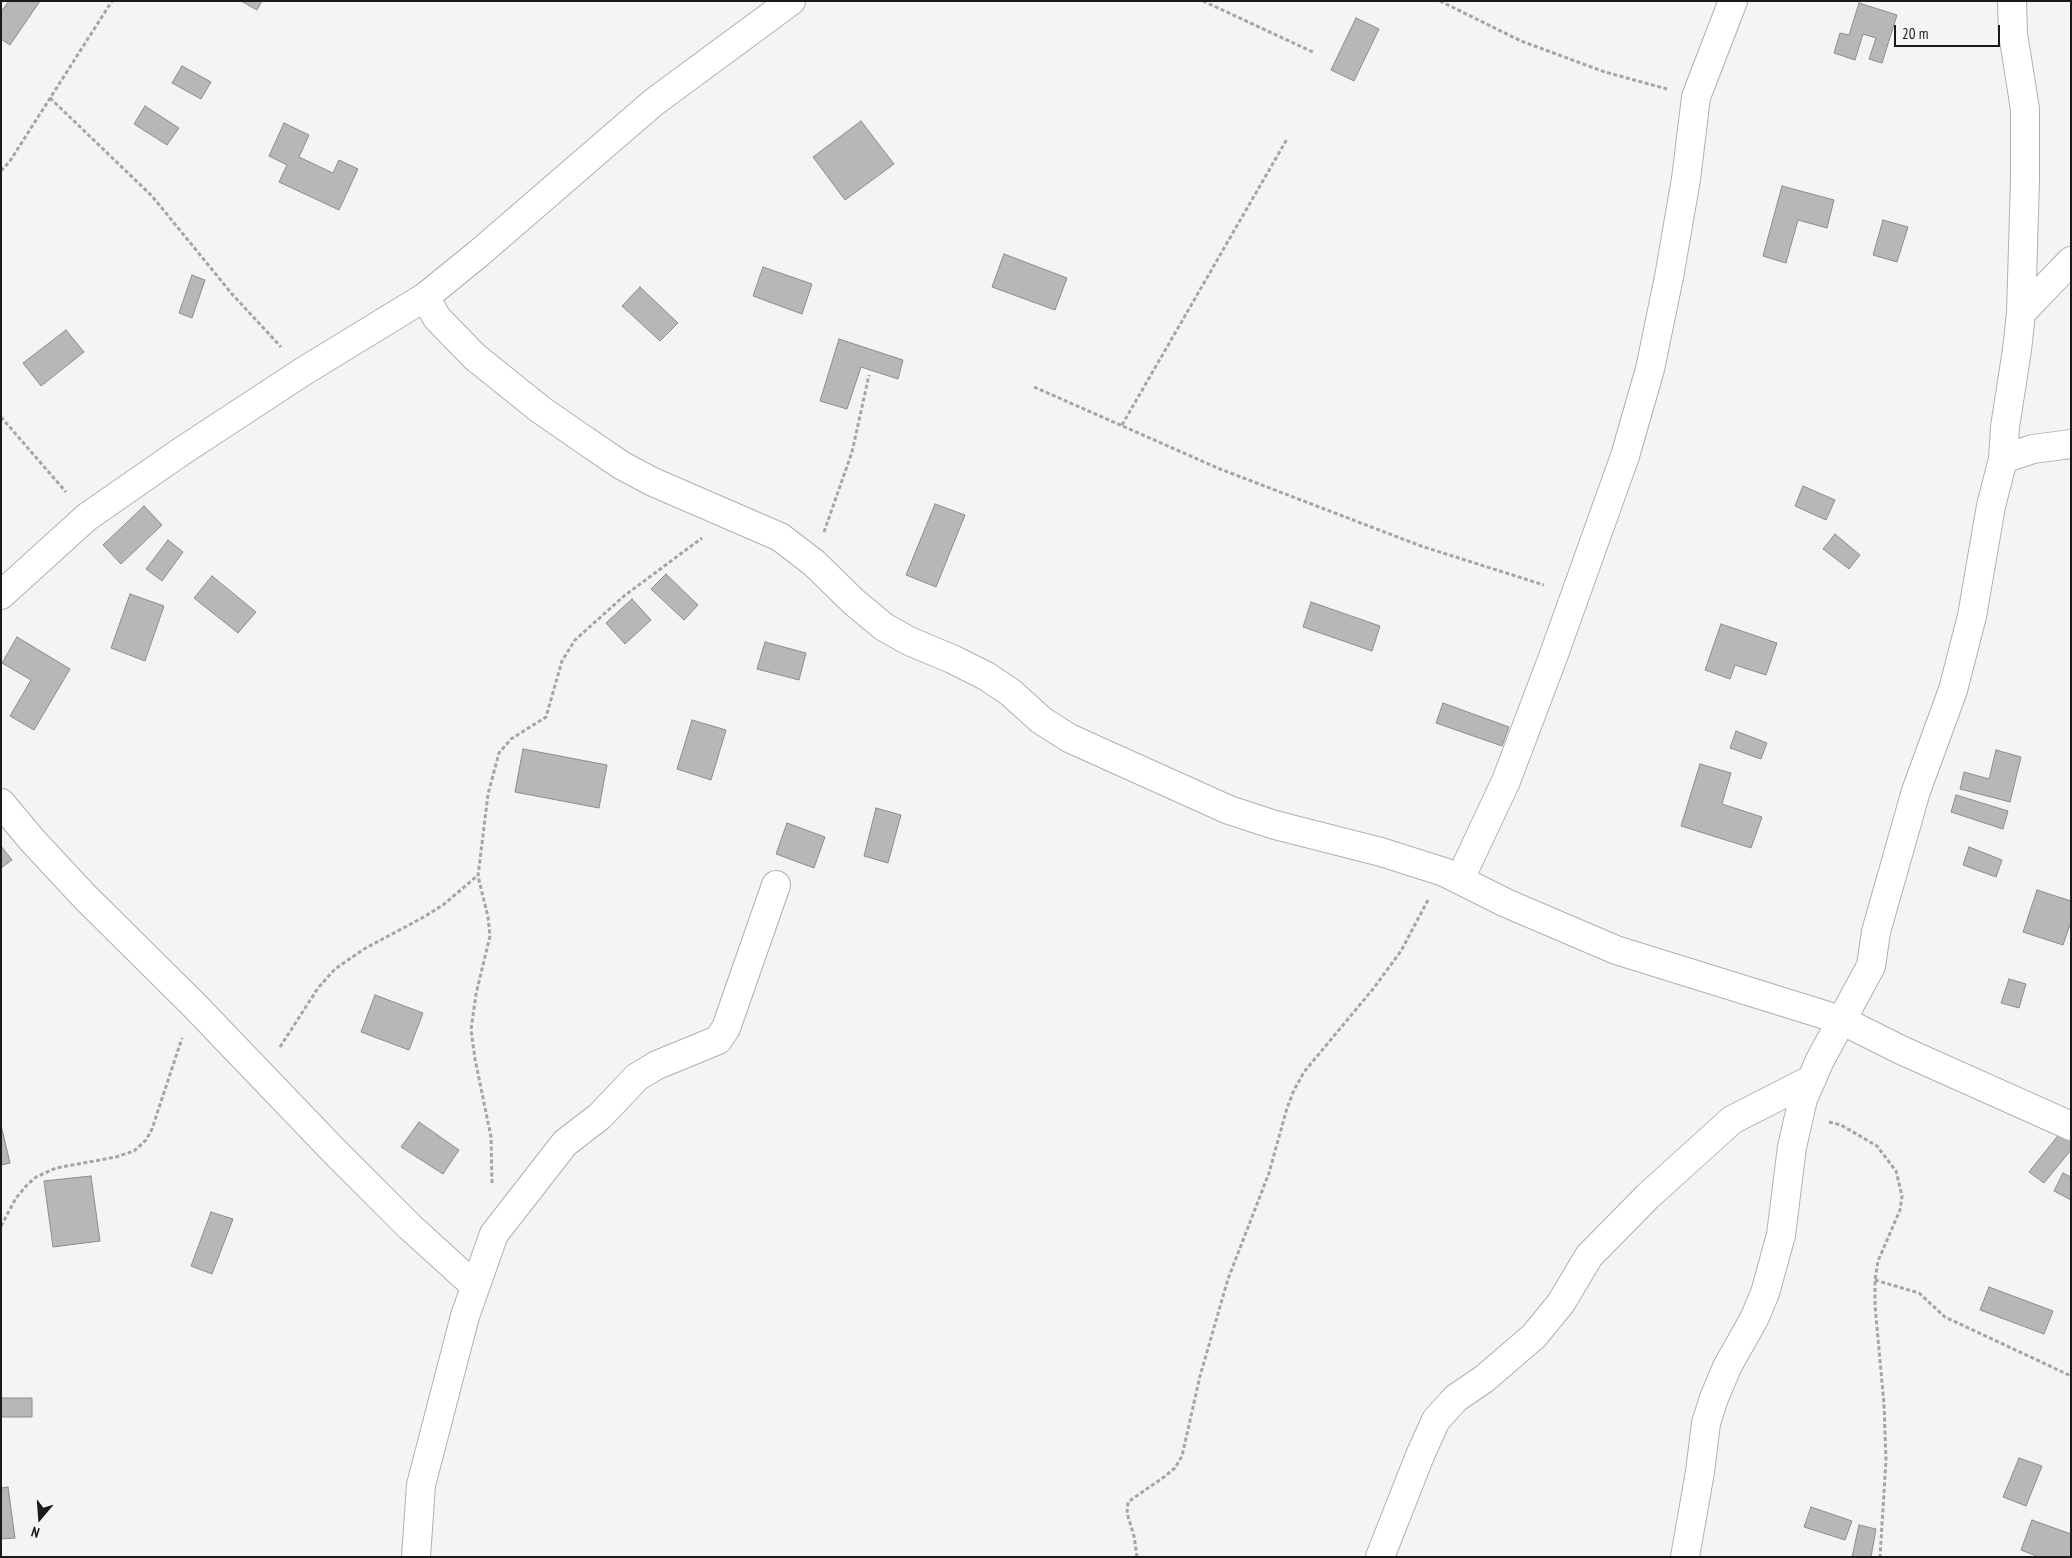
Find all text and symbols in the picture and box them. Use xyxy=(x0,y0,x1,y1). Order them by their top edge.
scale bar xyxy=(1897,15,2003,47)
text: 20 m xyxy=(1902,24,1928,43)
north arrow xyxy=(15,1493,65,1543)
text: N xyxy=(29,1523,42,1542)

